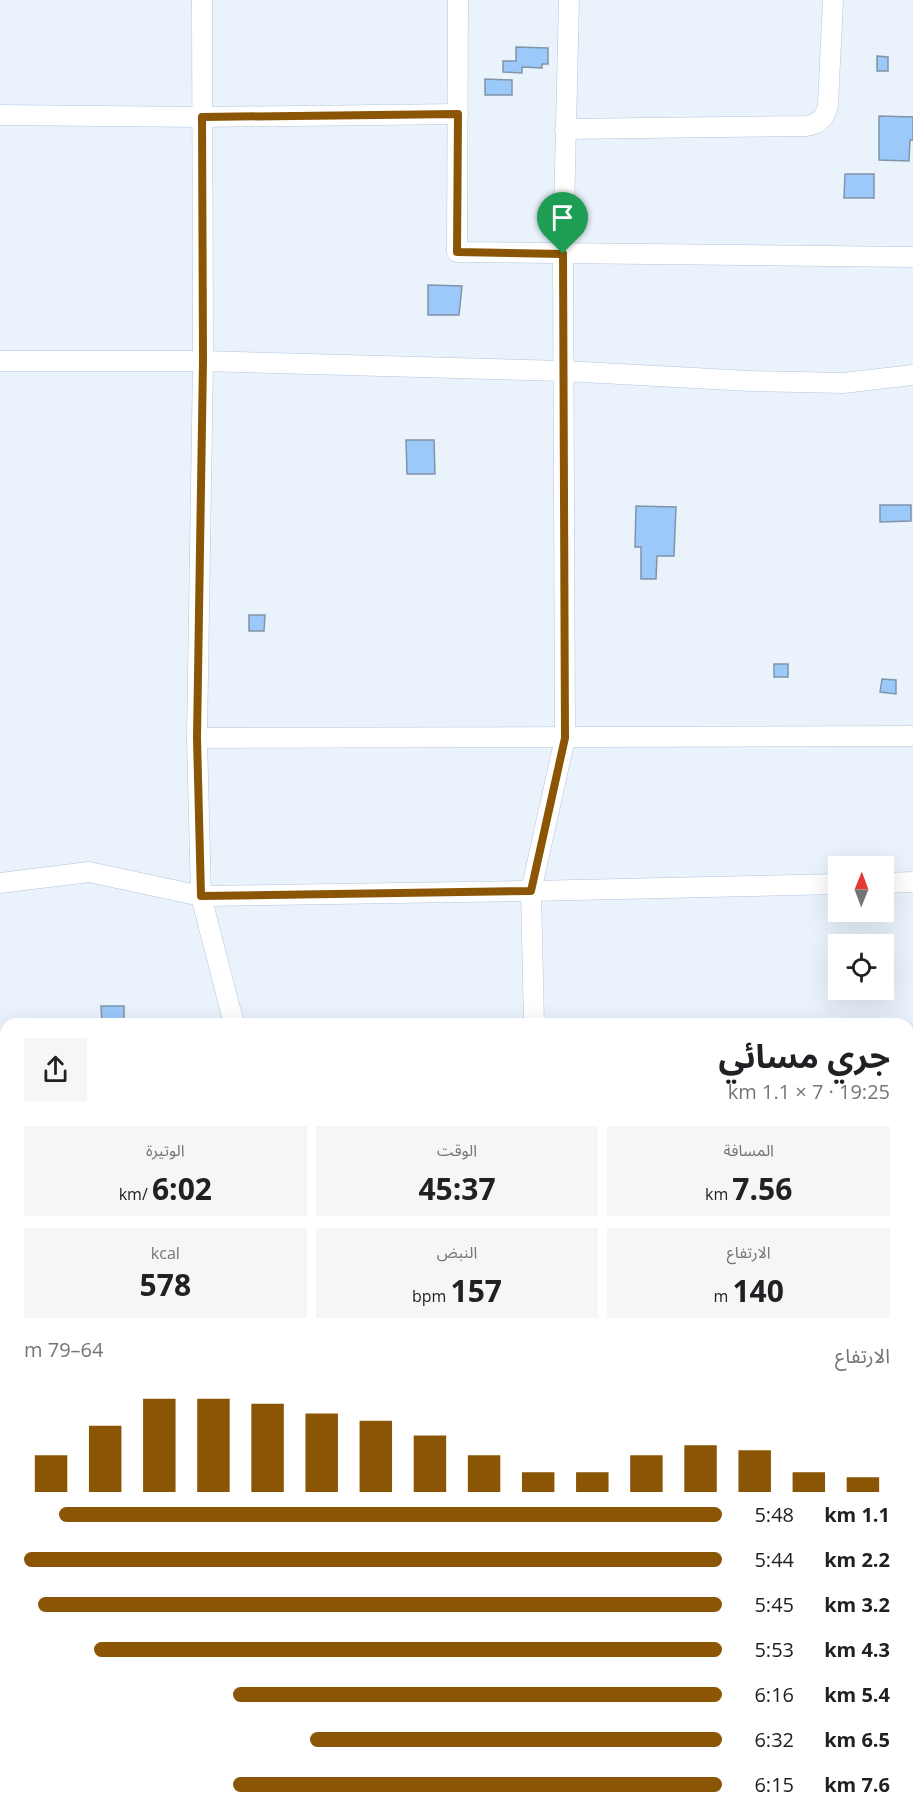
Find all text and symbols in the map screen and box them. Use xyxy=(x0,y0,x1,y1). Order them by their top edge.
pin xyxy=(537,192,588,254)
icon: arrive xyxy=(546,201,579,234)
north arrow xyxy=(828,856,894,922)
map controls xyxy=(828,856,894,1000)
button: locate xyxy=(828,934,894,1000)
text: جري مسائي xyxy=(719,1033,890,1078)
button: share xyxy=(24,1038,87,1101)
text: 19:25 · 7 × 1.1 km xyxy=(728,1078,890,1105)
text: الوتيرة xyxy=(146,1139,185,1161)
text: الوقت xyxy=(437,1139,477,1161)
text: المسافة xyxy=(723,1139,774,1161)
text: 6:02 xyxy=(152,1168,212,1209)
text: 45:37 xyxy=(418,1168,496,1209)
text: 7.56 xyxy=(732,1168,792,1209)
text: /km xyxy=(119,1183,152,1205)
text: km xyxy=(705,1183,732,1205)
text: النبض xyxy=(437,1241,477,1263)
text: الارتفاع xyxy=(727,1241,771,1263)
text: kcal xyxy=(151,1242,180,1264)
text: 578 xyxy=(140,1264,191,1305)
text: 157 xyxy=(451,1270,502,1311)
text: 140 xyxy=(732,1270,784,1311)
text: bpm xyxy=(412,1285,451,1307)
text: m xyxy=(713,1285,732,1307)
text: 64–79 m xyxy=(24,1336,103,1363)
text: الارتفاع xyxy=(835,1342,890,1369)
text: 5:48 xyxy=(754,1501,794,1528)
text: 1.1 km xyxy=(824,1501,890,1528)
text: 5:44 xyxy=(754,1546,794,1573)
text: 2.2 km xyxy=(824,1546,890,1573)
text: 5:45 xyxy=(754,1591,794,1618)
text: 3.2 km xyxy=(824,1591,890,1618)
text: 5:53 xyxy=(754,1636,794,1663)
text: 4.3 km xyxy=(824,1636,890,1663)
text: 6:16 xyxy=(754,1681,794,1708)
text: 5.4 km xyxy=(824,1681,890,1708)
text: 6:32 xyxy=(754,1726,794,1753)
text: 6.5 km xyxy=(824,1726,890,1753)
text: 6:15 xyxy=(754,1771,794,1798)
text: 7.6 km xyxy=(824,1771,890,1798)

